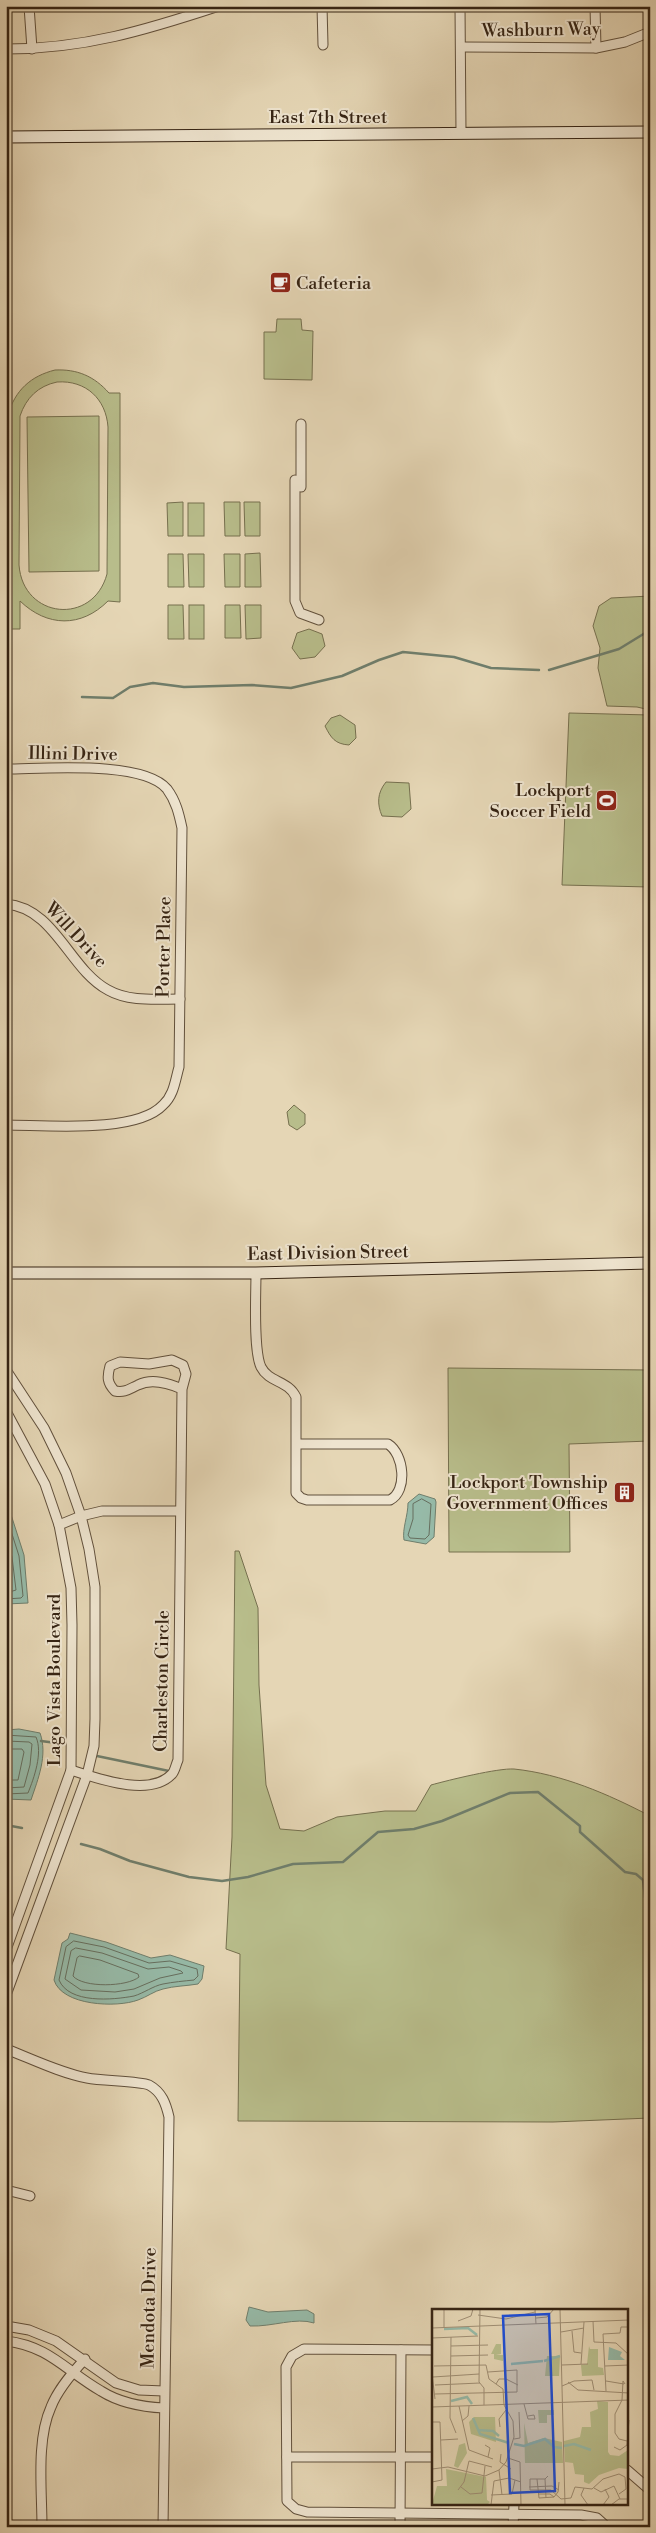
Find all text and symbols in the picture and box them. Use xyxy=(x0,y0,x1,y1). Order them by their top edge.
street label: Washburn Way xyxy=(480,17,601,43)
street label: East 7th Street xyxy=(269,106,388,129)
cafe icon: Cafeteria xyxy=(268,271,292,295)
place label: Cafeteria xyxy=(296,272,372,295)
street label: Illini Drive xyxy=(28,742,118,766)
place label: Lockport Soccer Field xyxy=(490,779,592,823)
sports icon: Lockport Soccer Field xyxy=(595,788,619,812)
street label: Porter Place xyxy=(152,896,176,998)
street label: Will Drive xyxy=(39,897,112,973)
street label: East Division Street xyxy=(247,1240,410,1266)
place label: Lockport Township Government Offices xyxy=(446,1471,608,1515)
building icon: Lockport Township Government Offices xyxy=(612,1480,636,1504)
street label: Lago Vista Boulevard xyxy=(43,1593,66,1766)
street label: Charleston Circle xyxy=(149,1610,175,1752)
street label: Mendota Drive xyxy=(136,2247,162,2369)
inset map xyxy=(432,2309,628,2506)

